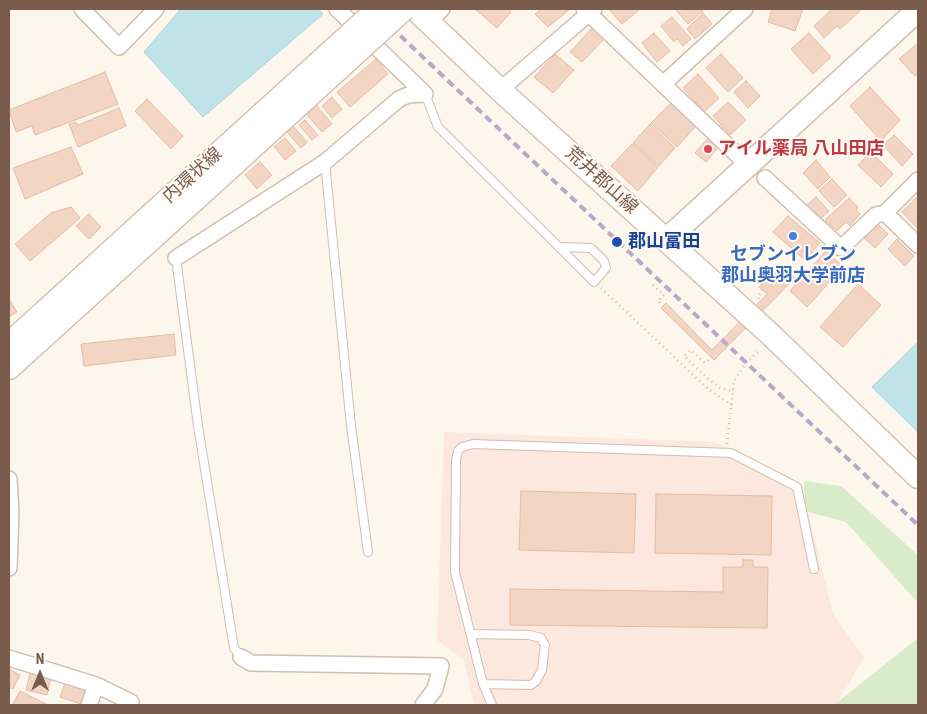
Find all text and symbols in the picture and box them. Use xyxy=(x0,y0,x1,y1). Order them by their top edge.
place label: アイル薬局 八山田店 xyxy=(718,138,884,160)
street label: 荒井郡山線 xyxy=(560,143,642,219)
marker: アイル薬局 八山田店 xyxy=(702,143,714,155)
street label: 内環状線 xyxy=(159,144,227,208)
marker: セブンイレブン 郡山奥羽大学前店 xyxy=(787,230,799,242)
place label: 郡山富田 xyxy=(628,231,700,253)
marker: 郡山富田 xyxy=(610,235,624,249)
place label: セブンイレブン 郡山奥羽大学前店 xyxy=(721,244,865,286)
north arrow xyxy=(15,649,65,699)
text: N xyxy=(36,651,44,667)

